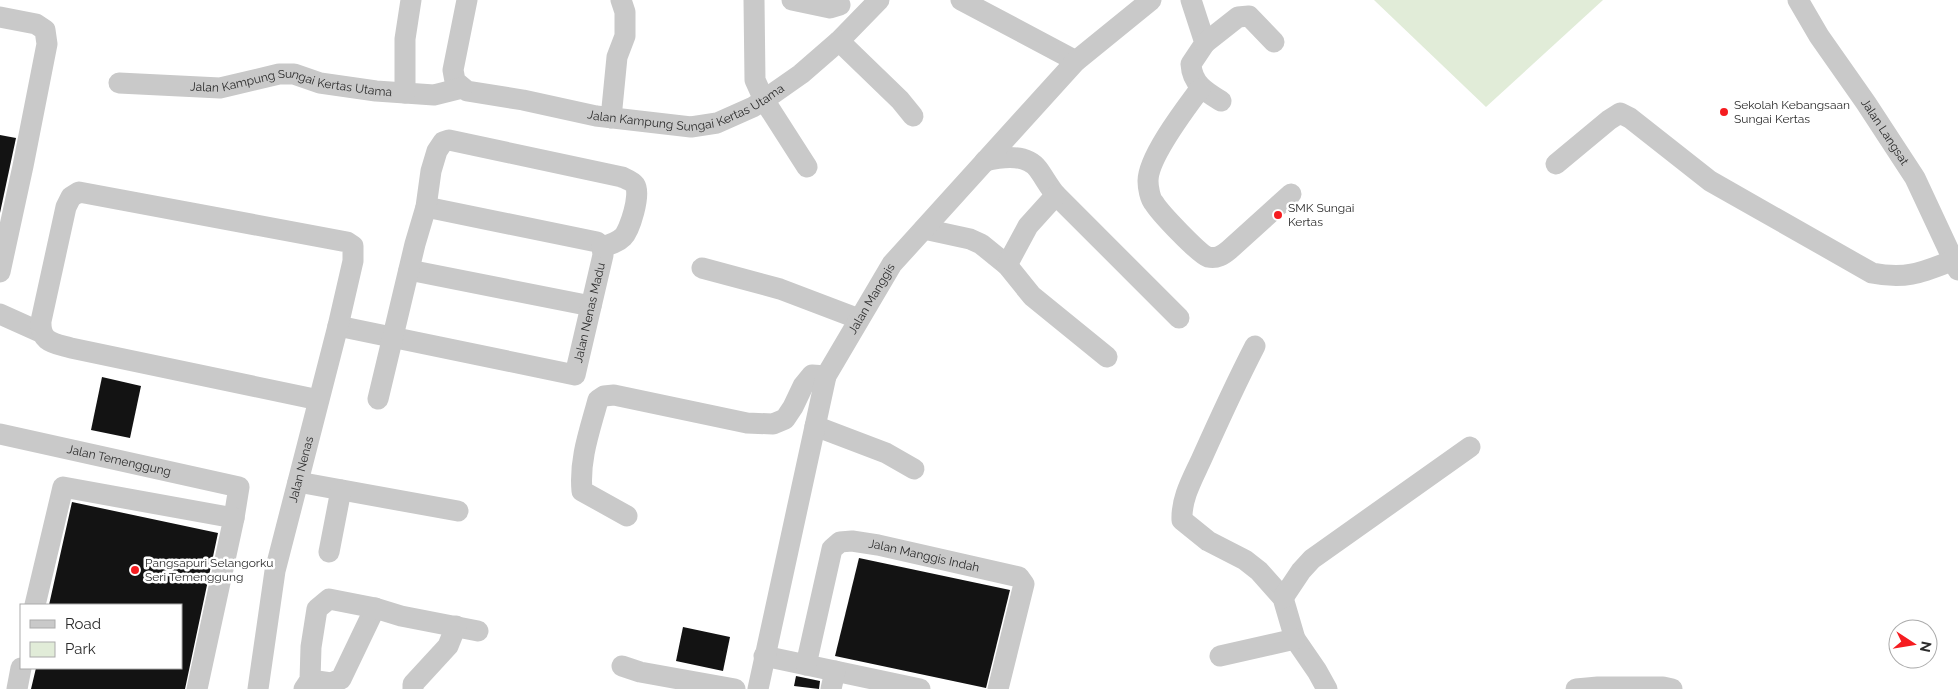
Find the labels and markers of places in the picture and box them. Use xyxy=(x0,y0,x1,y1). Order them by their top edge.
place label: Sekolah Kebangsaan Sungai Kertas xyxy=(1734,98,1850,126)
marker: Sekolah Kebangsaan Sungai Kertas xyxy=(1718,106,1730,118)
place label: SMK Sungai Kertas xyxy=(1288,201,1354,229)
marker: SMK Sungai Kertas xyxy=(1272,209,1284,221)
place label: Pangsapuri Selangorku Seri Temenggung xyxy=(145,556,274,584)
marker: Pangsapuri Selangorku Seri Temenggung xyxy=(129,564,141,576)

